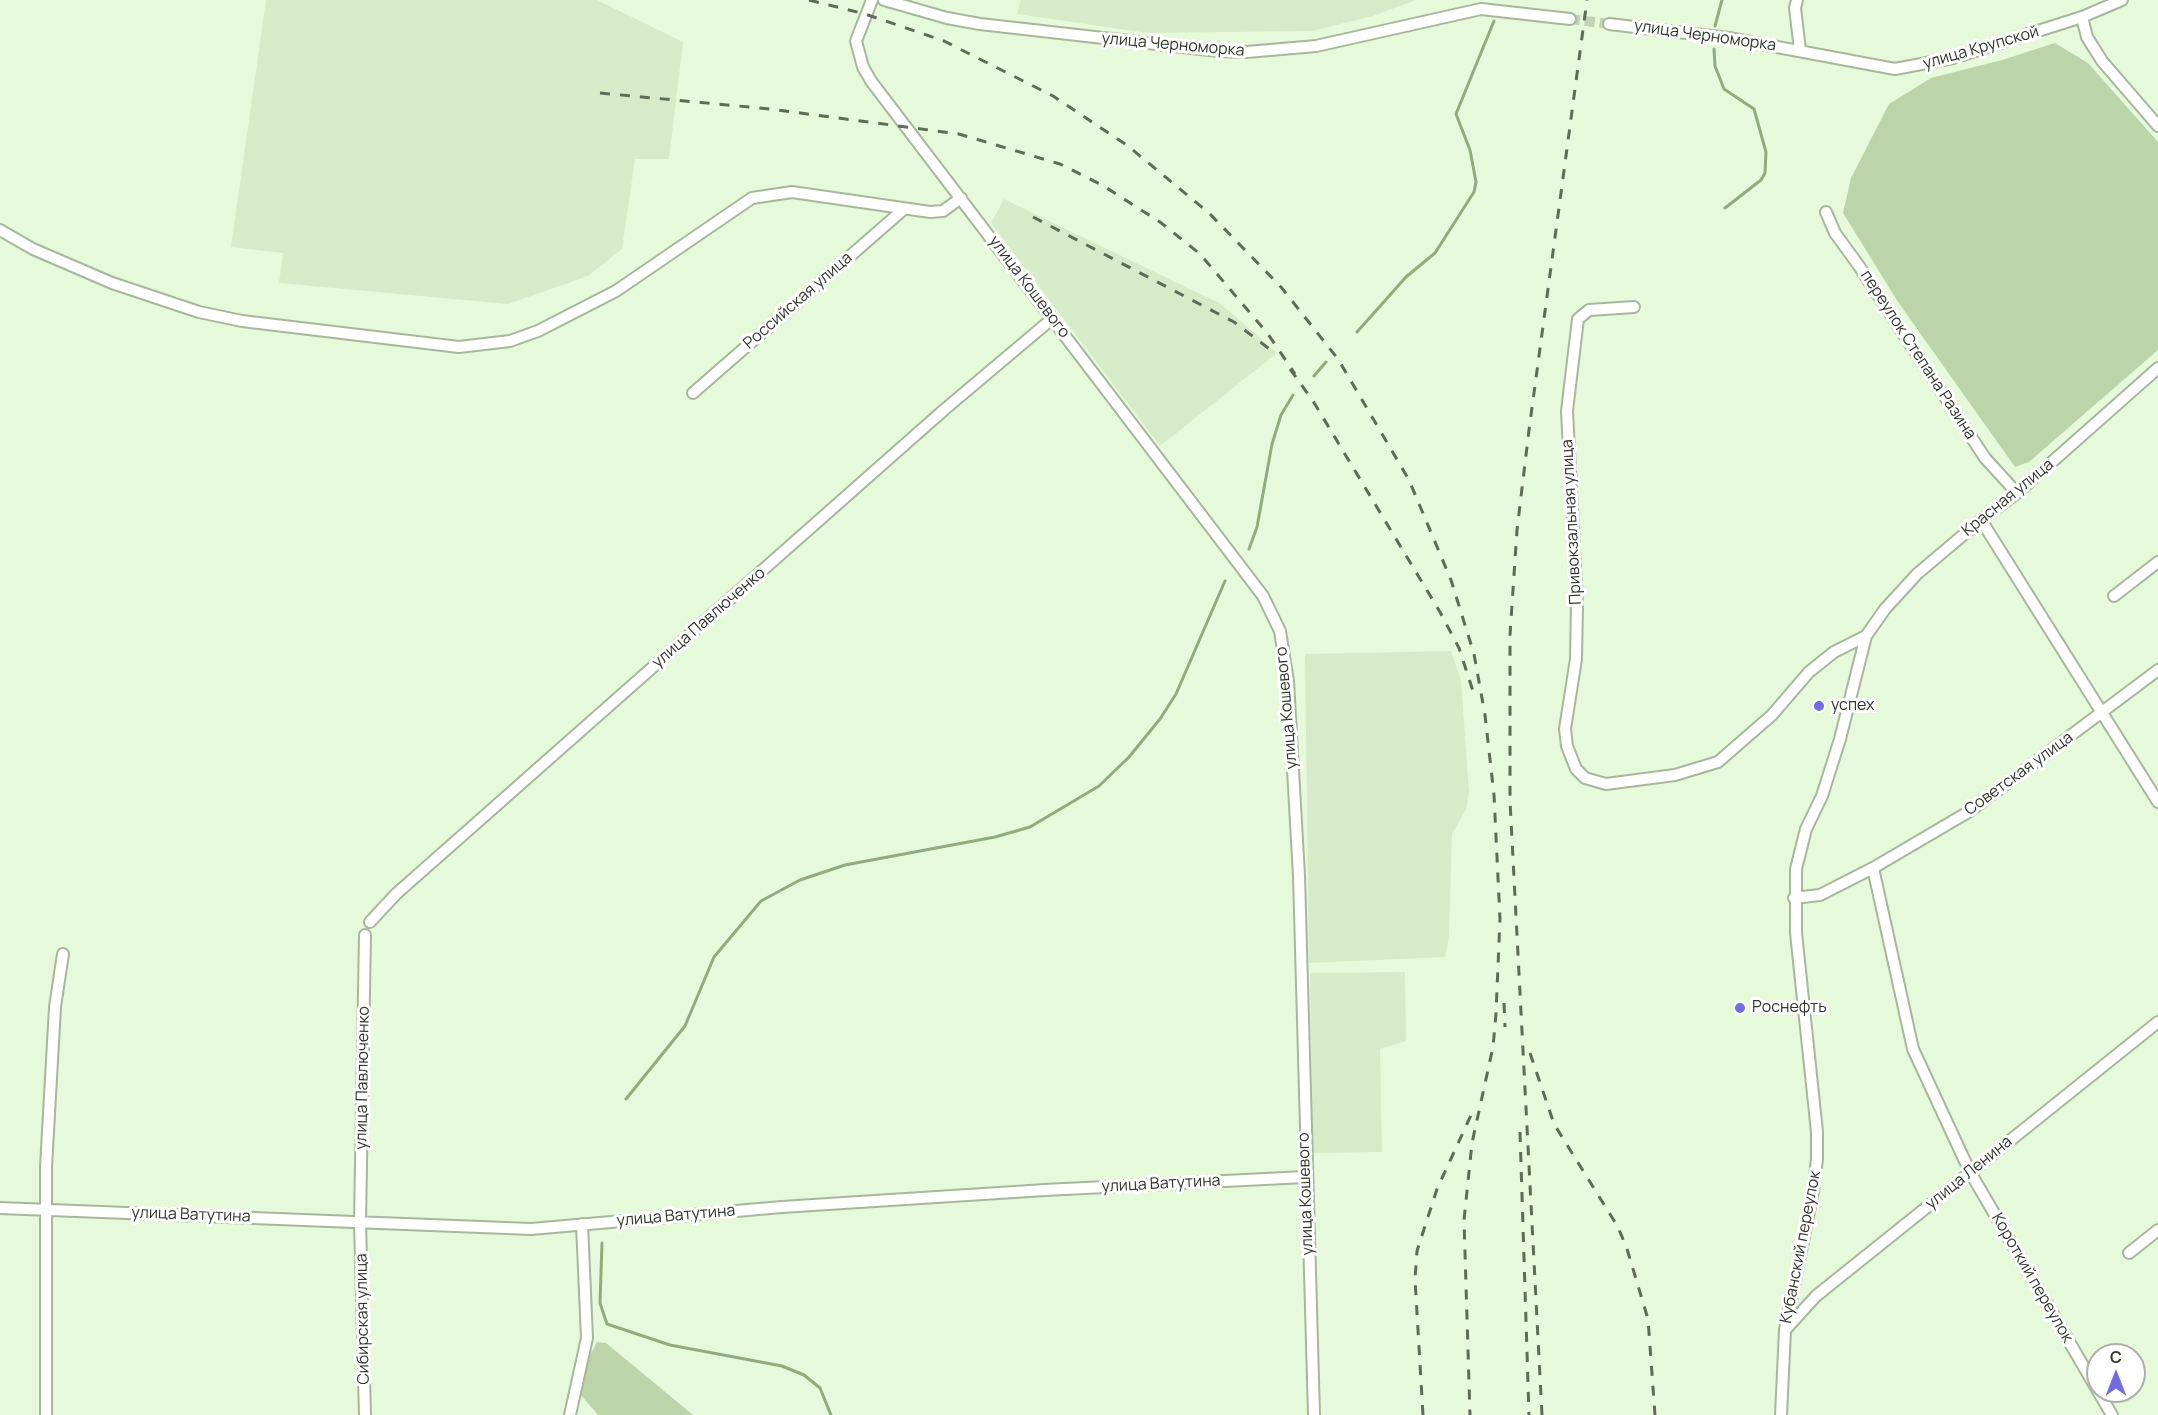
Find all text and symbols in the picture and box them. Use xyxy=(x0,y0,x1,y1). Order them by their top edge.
street label: улица Черноморка xyxy=(1633,17,1777,55)
street label: улица Крупской xyxy=(1921,22,2041,74)
street label: улица Черноморка xyxy=(1101,29,1245,61)
street label: улица Кошевого xyxy=(984,232,1074,342)
street label: Российская улица xyxy=(740,249,856,353)
street label: переулок Степана Разина xyxy=(1856,267,1980,443)
street label: Привокзальная улица xyxy=(1558,439,1586,605)
street label: Красная улица xyxy=(1958,455,2058,541)
street label: улица Павлюченко xyxy=(649,564,769,672)
street label: улица Кошевого xyxy=(1272,646,1302,770)
place label: успех xyxy=(1831,696,1875,716)
marker: успех xyxy=(1812,699,1826,713)
street label: Советская улица xyxy=(1961,728,2077,820)
place label: Роснефть xyxy=(1752,998,1827,1018)
marker: Роснефть xyxy=(1733,1001,1747,1015)
street label: улица Павлюченко xyxy=(352,1006,374,1150)
street label: улица Кошевого xyxy=(1294,1132,1318,1256)
street label: улица Ленина xyxy=(1922,1132,2016,1214)
street label: Кубанский переулок xyxy=(1777,1169,1825,1325)
street label: улица Ватутина xyxy=(1101,1171,1221,1197)
street label: улица Ватутина xyxy=(616,1201,736,1231)
street label: улица Ватутина xyxy=(131,1203,251,1227)
street label: Короткий переулок xyxy=(1987,1210,2077,1346)
street label: Сибирская улица xyxy=(352,1253,374,1385)
north arrow xyxy=(2086,1343,2146,1403)
text: С xyxy=(2110,1346,2122,1368)

